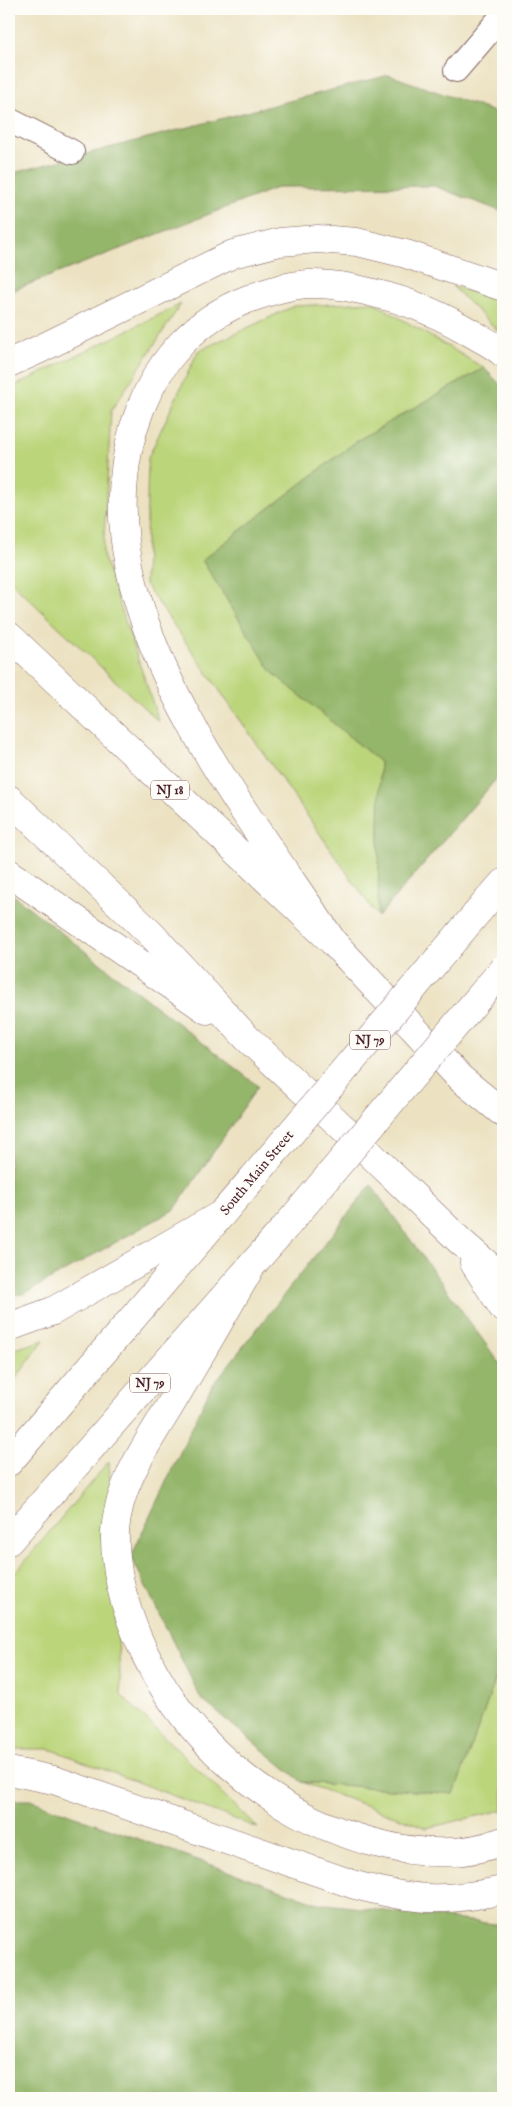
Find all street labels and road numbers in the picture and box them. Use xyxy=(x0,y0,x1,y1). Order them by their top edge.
road number: NJ 18 xyxy=(151,780,189,800)
road number: NJ 79 xyxy=(350,1030,390,1050)
street label: South Main Street xyxy=(216,1127,298,1219)
road number: NJ 79 xyxy=(130,1374,170,1392)

